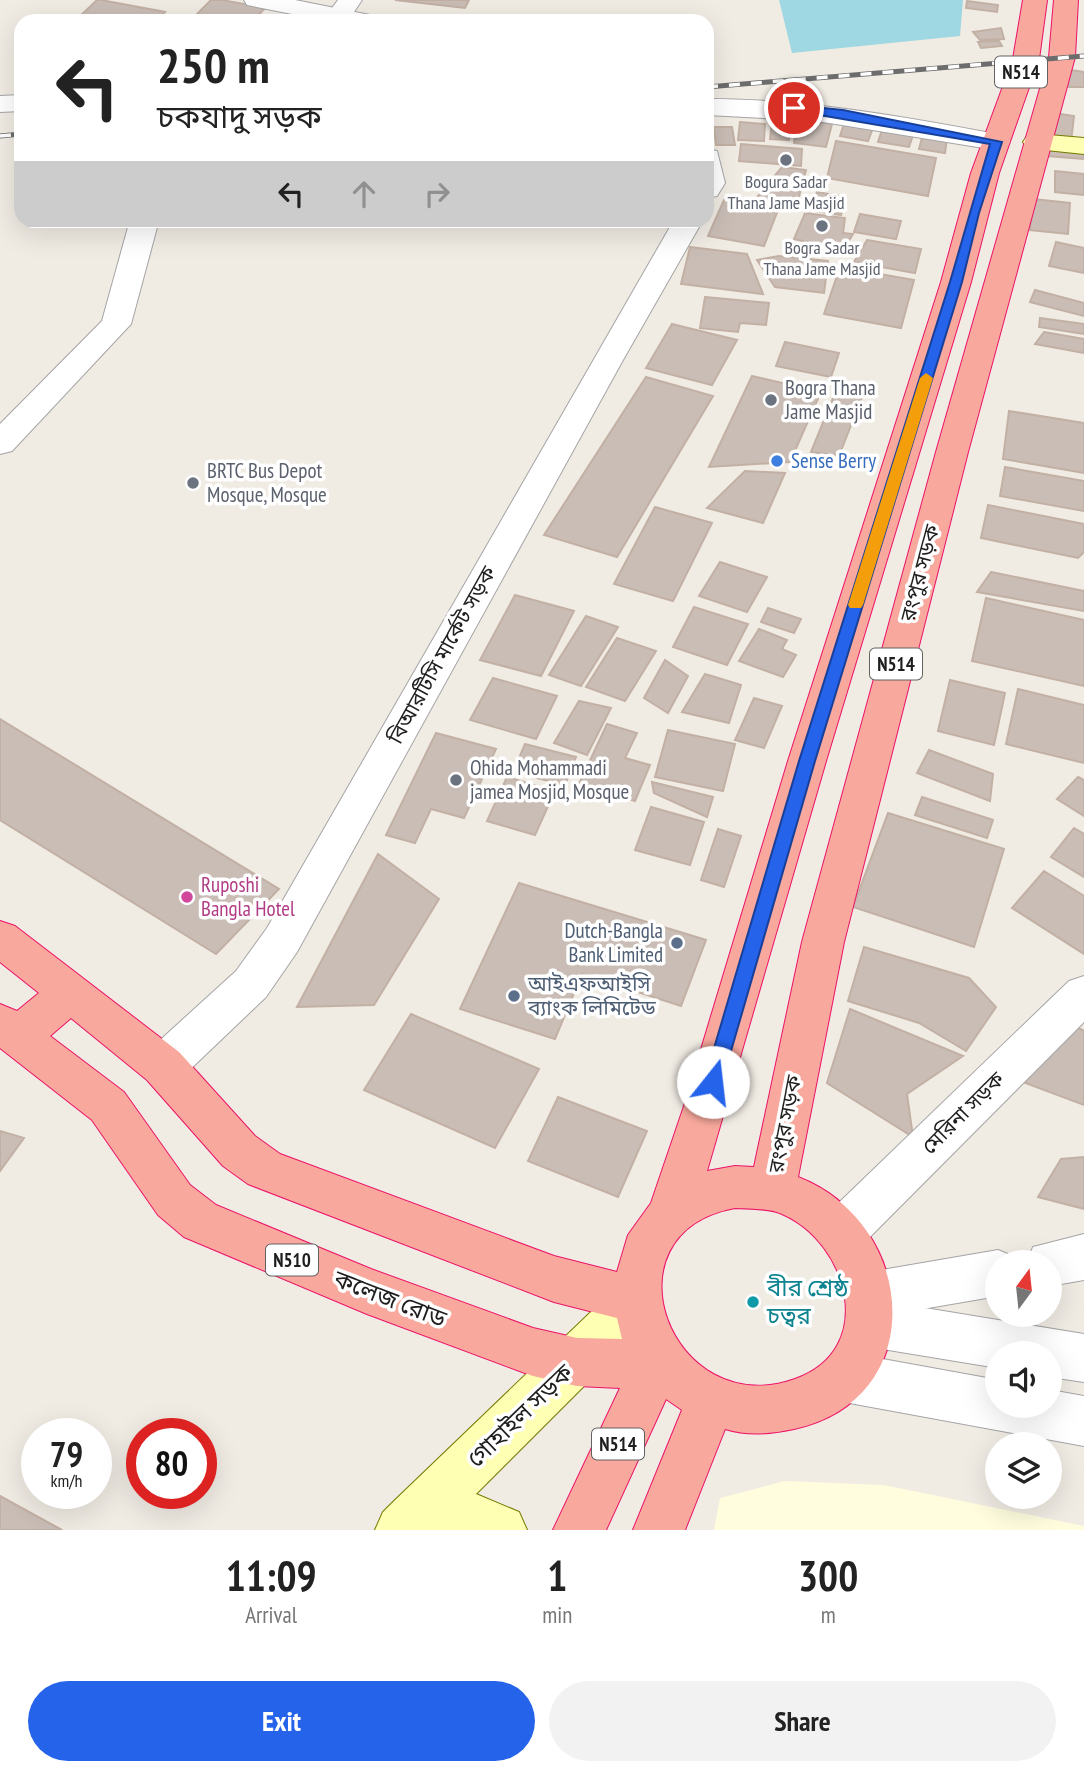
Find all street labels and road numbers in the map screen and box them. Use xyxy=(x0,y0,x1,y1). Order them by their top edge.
road number: N514 xyxy=(995,57,1047,88)
street label: রংপুর সড়ক xyxy=(893,521,946,625)
street label: বিআরটিসি মার্কেট সড়ক xyxy=(381,560,502,749)
road number: N514 xyxy=(870,649,922,680)
street label: মেরিনা সড়ক xyxy=(916,1065,1010,1160)
street label: রংপুর সড়ক xyxy=(762,1072,807,1176)
road number: N510 xyxy=(266,1244,318,1276)
street label: কলেজ রোড xyxy=(329,1263,452,1334)
street label: গোহাইল সড়ক xyxy=(460,1357,580,1474)
road number: N514 xyxy=(592,1428,644,1460)

